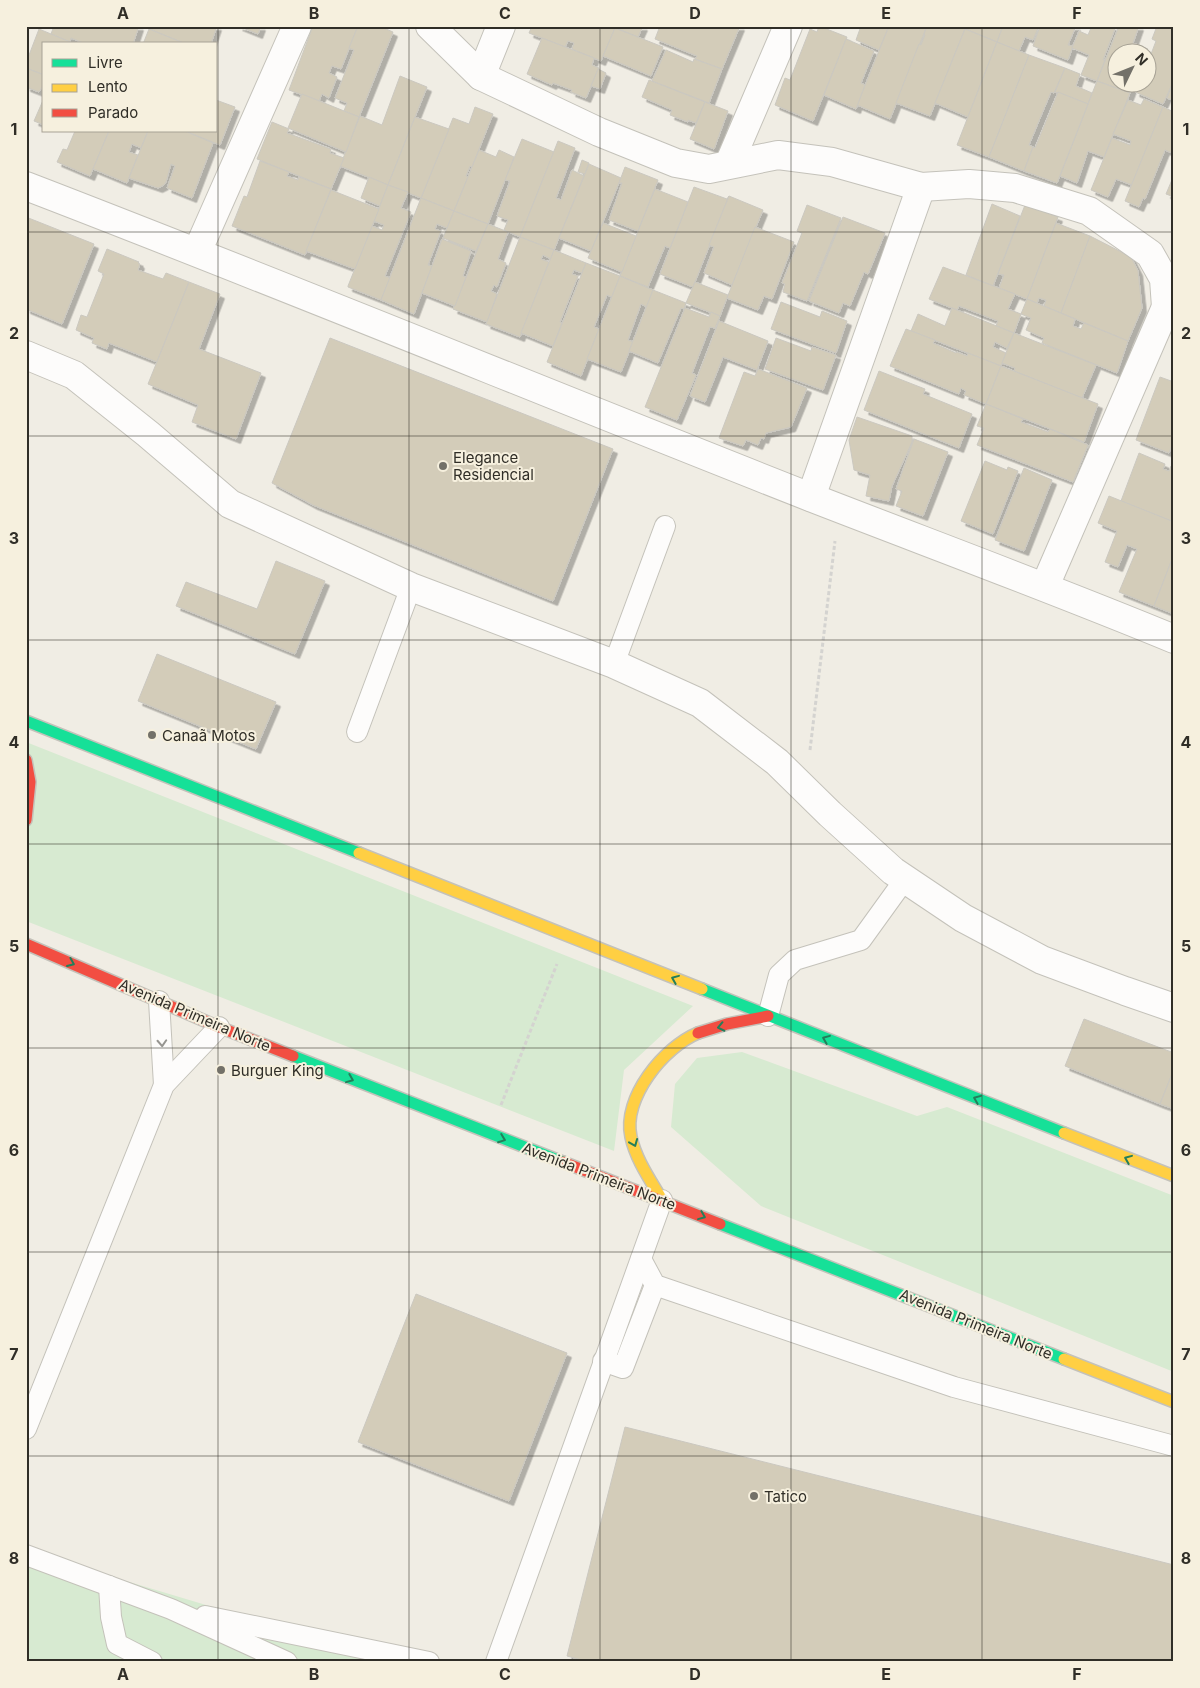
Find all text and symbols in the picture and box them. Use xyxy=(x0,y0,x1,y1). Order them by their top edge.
text: A xyxy=(117,3,129,23)
text: B xyxy=(309,3,319,23)
text: C xyxy=(499,3,511,23)
text: D xyxy=(689,3,701,23)
text: E xyxy=(881,3,891,23)
text: F xyxy=(1072,3,1082,23)
legend xyxy=(42,42,218,132)
north arrow xyxy=(1108,42,1158,92)
text: N xyxy=(1132,49,1152,68)
text: Livre xyxy=(88,53,123,72)
text: Lento xyxy=(88,77,128,96)
text: Parado xyxy=(88,103,138,122)
text: 1 xyxy=(11,119,17,139)
text: 1 xyxy=(1183,119,1189,139)
text: 2 xyxy=(9,323,19,343)
text: 2 xyxy=(1181,323,1191,343)
place label: Elegance Residencial xyxy=(453,448,534,484)
marker: Elegance Residencial xyxy=(437,460,449,472)
text: 3 xyxy=(9,528,19,548)
text: 3 xyxy=(1181,528,1191,548)
place label: Canaã Motos xyxy=(162,726,256,745)
marker: Canaã Motos xyxy=(146,729,158,741)
text: 4 xyxy=(9,732,20,752)
text: 4 xyxy=(1181,732,1192,752)
text: 5 xyxy=(9,936,19,956)
text: 5 xyxy=(1181,936,1191,956)
one-way arrow xyxy=(66,957,75,967)
street label: Avenida Primeira Norte xyxy=(116,974,274,1056)
one-way arrow xyxy=(671,975,680,985)
one-way arrow xyxy=(716,1021,725,1032)
one-way arrow xyxy=(822,1035,831,1045)
one-way arrow xyxy=(156,1039,167,1047)
place label: Burguer King xyxy=(231,1061,324,1080)
marker: Burguer King xyxy=(215,1064,227,1076)
one-way arrow xyxy=(346,1073,354,1083)
one-way arrow xyxy=(973,1095,982,1105)
one-way arrow xyxy=(497,1133,505,1143)
street label: Avenida Primeira Norte xyxy=(519,1138,679,1214)
one-way arrow xyxy=(628,1138,638,1147)
text: 6 xyxy=(9,1140,19,1160)
text: 6 xyxy=(1181,1140,1191,1160)
one-way arrow xyxy=(1124,1154,1133,1165)
one-way arrow xyxy=(697,1210,706,1220)
street label: Avenida Primeira Norte xyxy=(897,1285,1055,1363)
text: 7 xyxy=(9,1344,19,1364)
text: 7 xyxy=(1181,1344,1191,1364)
place label: Tatico xyxy=(764,1487,807,1506)
marker: Tatico xyxy=(748,1490,760,1502)
text: 8 xyxy=(9,1548,19,1568)
text: 8 xyxy=(1181,1548,1191,1568)
text: A xyxy=(117,1664,129,1684)
text: B xyxy=(309,1664,319,1684)
text: C xyxy=(499,1664,511,1684)
text: D xyxy=(689,1664,701,1684)
text: E xyxy=(881,1664,891,1684)
text: F xyxy=(1072,1664,1082,1684)

